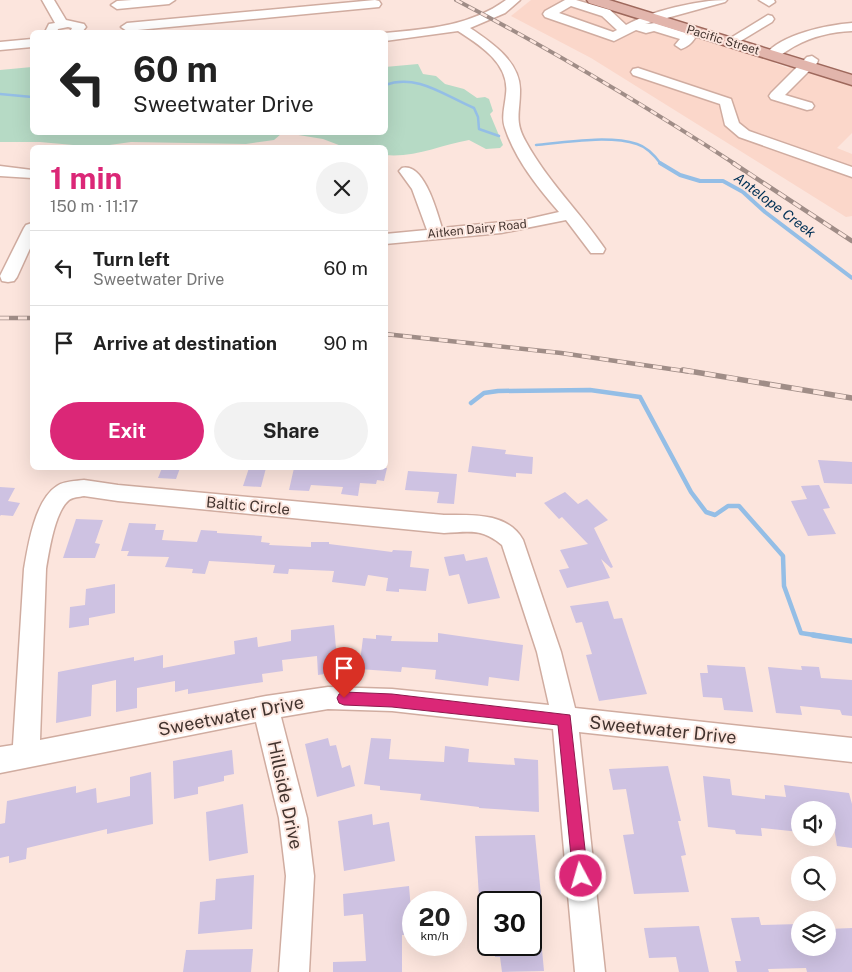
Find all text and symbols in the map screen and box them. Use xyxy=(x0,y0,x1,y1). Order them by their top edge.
street label: Pacific Street xyxy=(685,22,762,58)
text: 60 m xyxy=(133,49,218,90)
icon: left xyxy=(50,50,115,115)
text: Sweetwater Drive xyxy=(133,91,314,117)
text: 1 min xyxy=(50,160,122,196)
button: close xyxy=(316,162,368,214)
water label: Antelope Creek xyxy=(731,169,819,241)
text: 150 m · 11:17 xyxy=(50,197,138,216)
street label: Aitken Dairy Road xyxy=(427,217,527,241)
text: Turn left xyxy=(93,248,170,270)
icon: left xyxy=(50,254,78,282)
text: 60 m xyxy=(324,257,368,279)
text: Sweetwater Drive xyxy=(93,270,224,289)
icon: arrive xyxy=(50,329,78,357)
text: Arrive at destination xyxy=(93,332,277,354)
text: 90 m xyxy=(324,332,368,354)
button: Exit xyxy=(50,402,204,460)
button: Share xyxy=(214,402,368,460)
street label: Baltic Circle xyxy=(205,493,291,518)
pin xyxy=(323,647,365,698)
icon: arrive xyxy=(330,654,358,682)
street label: Sweetwater Drive xyxy=(156,691,305,740)
street label: Sweetwater Drive xyxy=(588,711,738,748)
street label: Hillside Drive xyxy=(264,739,307,851)
map controls xyxy=(791,801,836,956)
button: sound xyxy=(791,801,836,846)
position arrow xyxy=(554,849,606,901)
button: search xyxy=(791,856,836,901)
speed limit sign: 30 xyxy=(477,891,542,956)
text: 20 xyxy=(419,902,451,932)
button: layers xyxy=(791,911,836,956)
text: km/h xyxy=(420,929,449,943)

